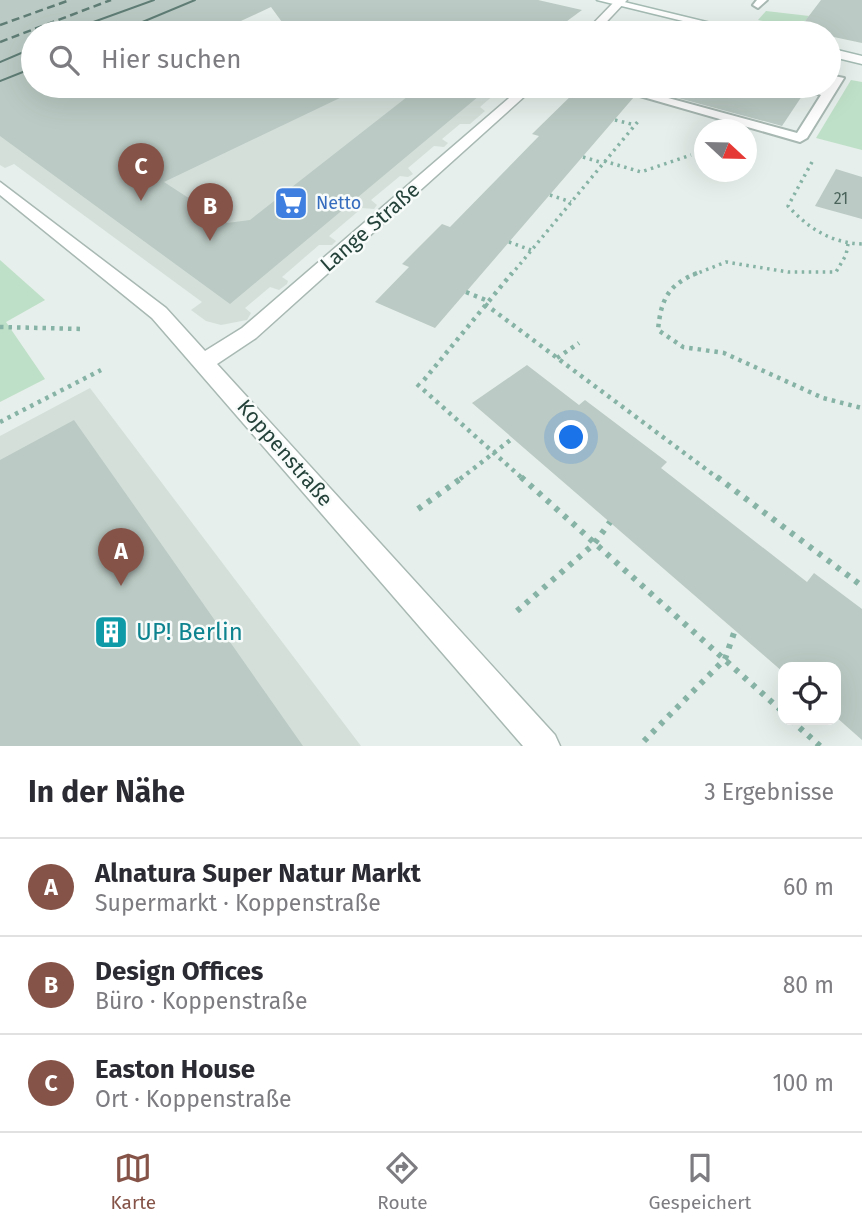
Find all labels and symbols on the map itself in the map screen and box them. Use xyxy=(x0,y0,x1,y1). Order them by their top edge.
north arrow xyxy=(694,119,757,182)
pin: C xyxy=(118,143,164,201)
street label: Lange Straße xyxy=(315,177,425,277)
pin: B xyxy=(187,183,233,241)
supermarket icon: Netto xyxy=(272,184,310,222)
house number: 21 xyxy=(834,189,848,208)
place label: Netto xyxy=(316,192,361,214)
street label: Koppenstraße xyxy=(232,394,338,512)
your location xyxy=(554,420,588,454)
pin: A xyxy=(98,528,144,586)
building icon: UP! Berlin xyxy=(92,613,130,651)
place label: UP! Berlin xyxy=(136,618,243,646)

